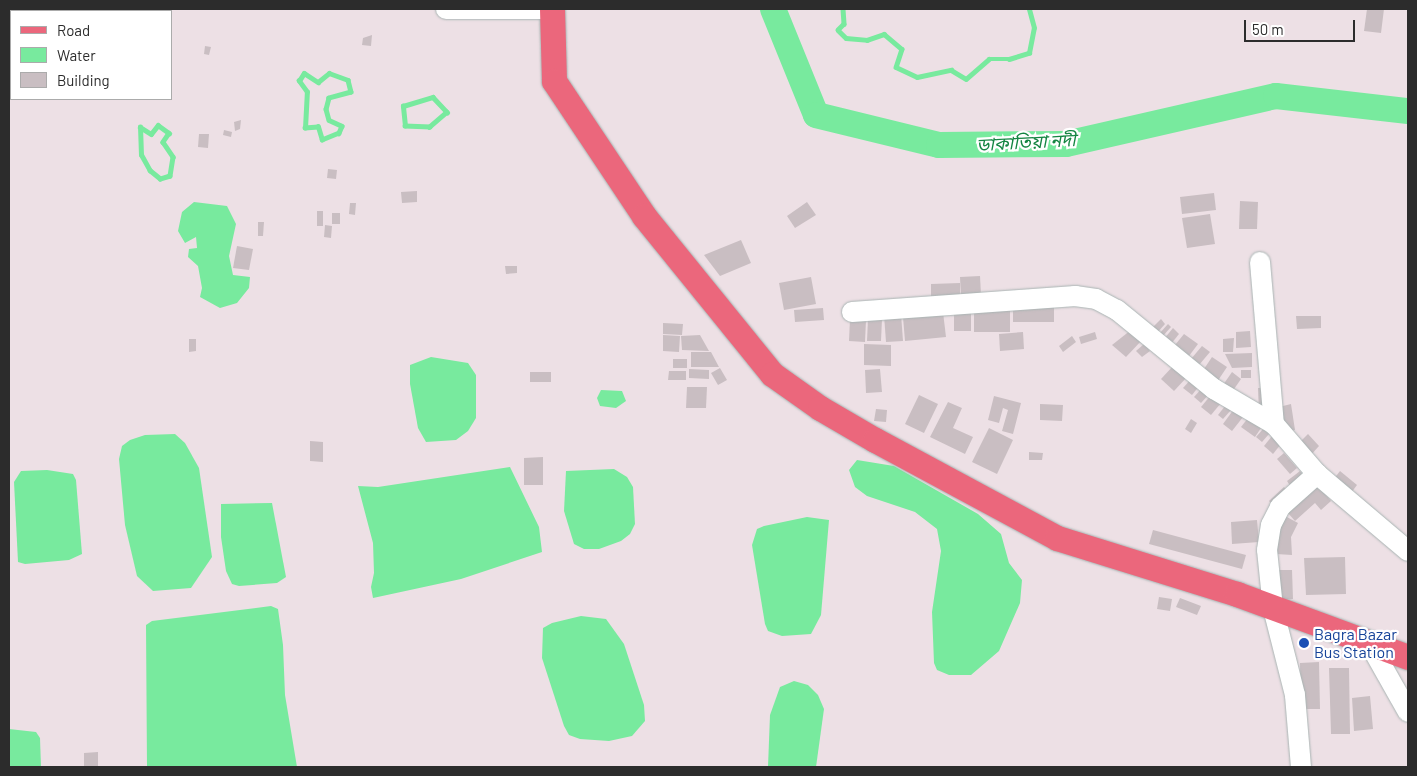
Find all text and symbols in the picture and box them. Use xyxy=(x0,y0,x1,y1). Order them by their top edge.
legend xyxy=(10,10,172,100)
scale bar xyxy=(1247,10,1358,42)
text: 50 m xyxy=(1252,20,1284,38)
text: Road xyxy=(57,21,90,39)
text: Water xyxy=(57,46,96,64)
text: Building xyxy=(57,71,110,89)
water label: ডাকাতিয়া নদী xyxy=(976,129,1076,155)
place label: Bagra Bazar Bus Station xyxy=(1314,624,1397,662)
marker: Bagra Bazar Bus Station xyxy=(1298,637,1310,649)

